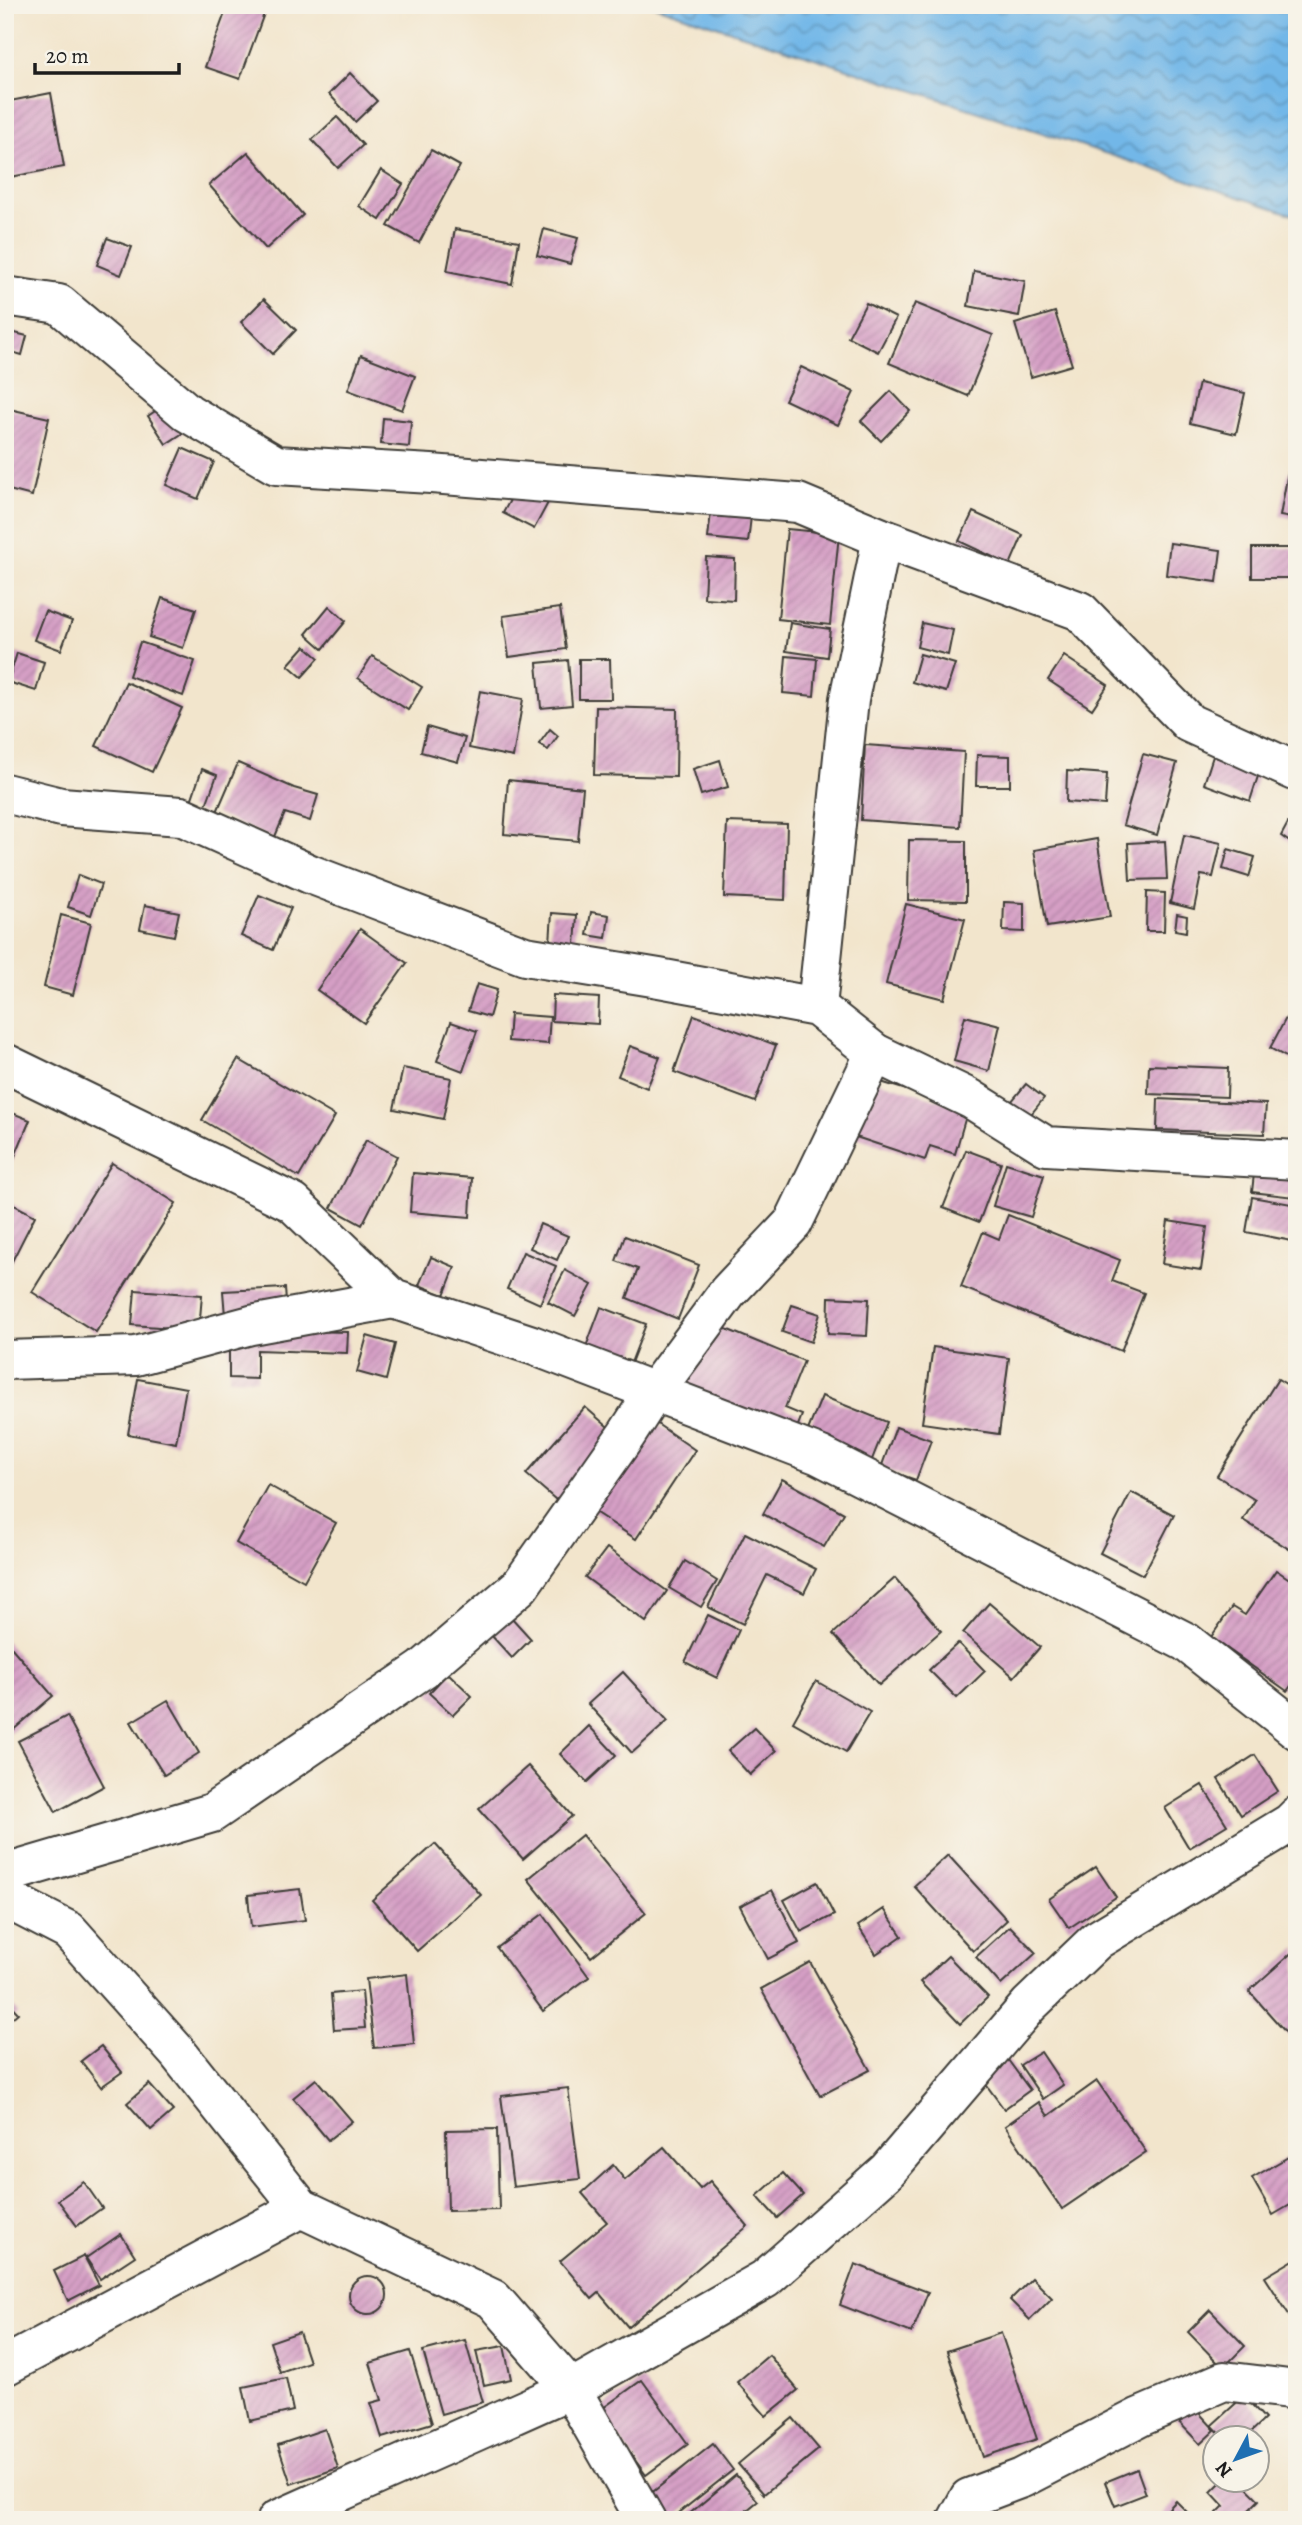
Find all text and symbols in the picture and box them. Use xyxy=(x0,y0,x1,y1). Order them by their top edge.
scale bar xyxy=(35,32,178,76)
text: 20 m xyxy=(46,42,89,70)
north arrow xyxy=(1200,2424,1270,2494)
text: N xyxy=(1209,2456,1238,2483)

